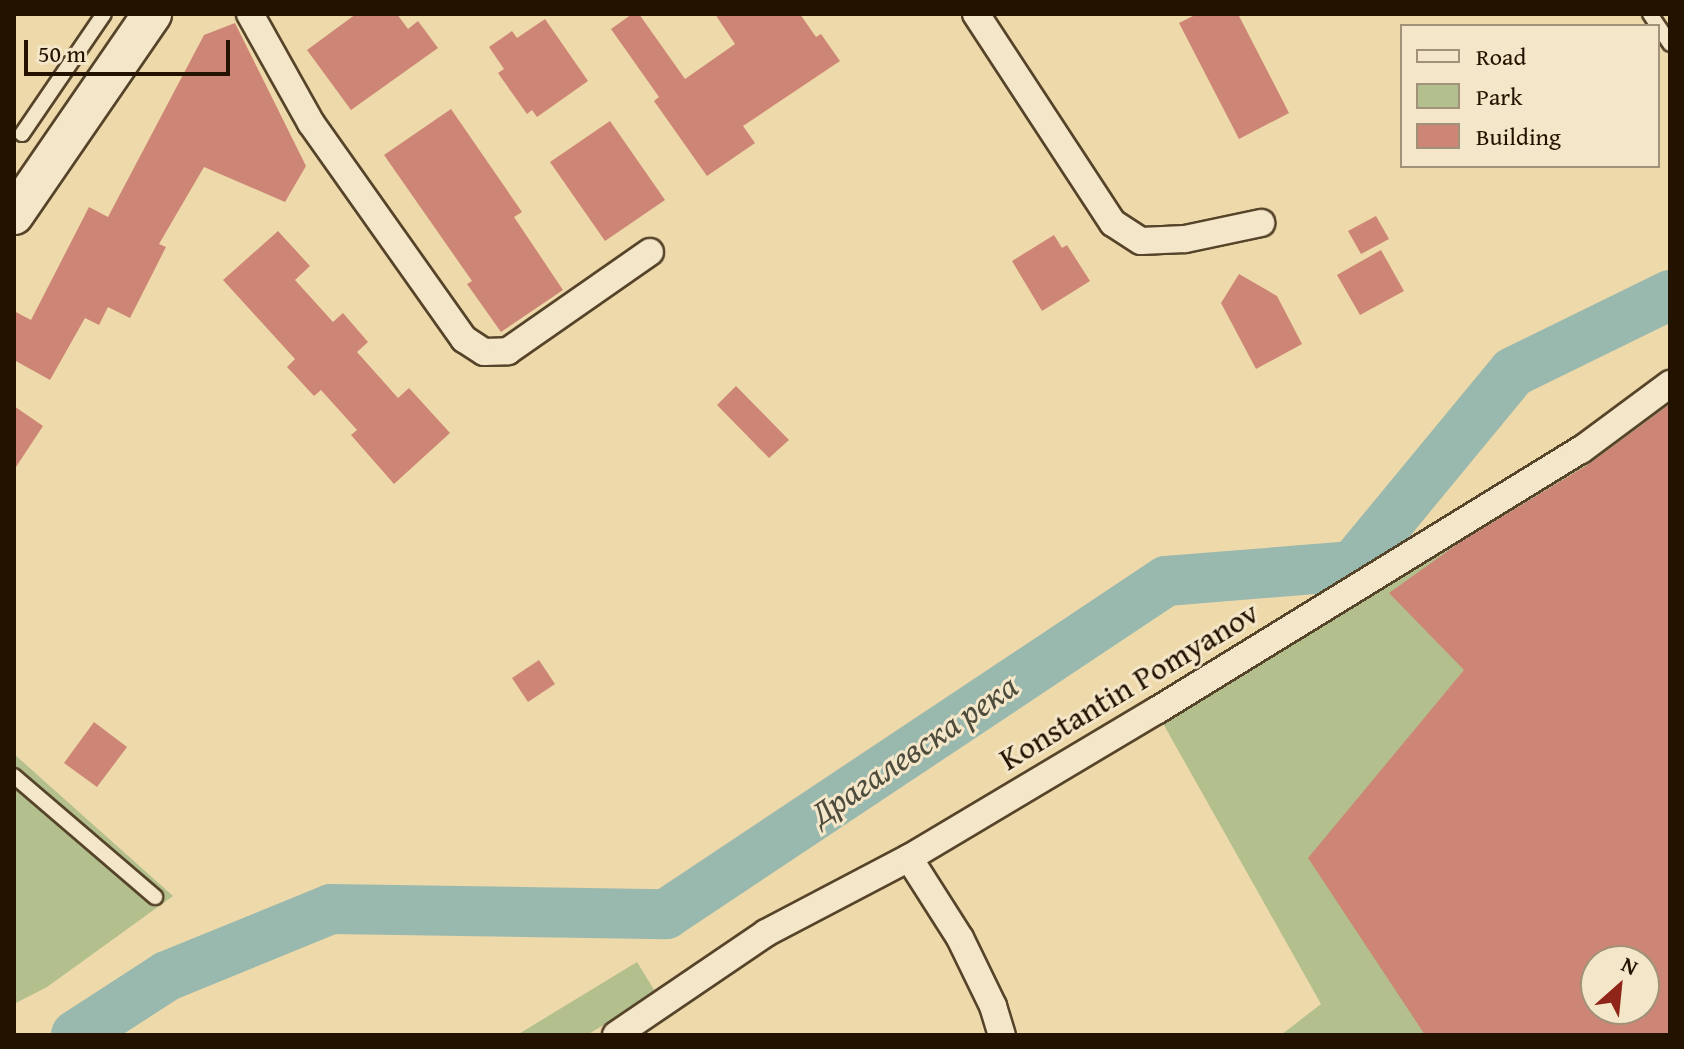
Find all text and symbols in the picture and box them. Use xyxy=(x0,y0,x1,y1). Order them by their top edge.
scale bar xyxy=(28,24,234,74)
legend xyxy=(1400,24,1660,168)
text: 50 m xyxy=(38,36,86,71)
text: Road xyxy=(1476,39,1526,74)
text: Park xyxy=(1476,79,1522,114)
text: Building xyxy=(1476,119,1561,154)
street label: Konstantin Pomyanov xyxy=(992,593,1266,779)
water label: Драгалевска река xyxy=(802,665,1024,833)
north arrow xyxy=(1580,945,1660,1025)
text: N xyxy=(1616,948,1644,983)

